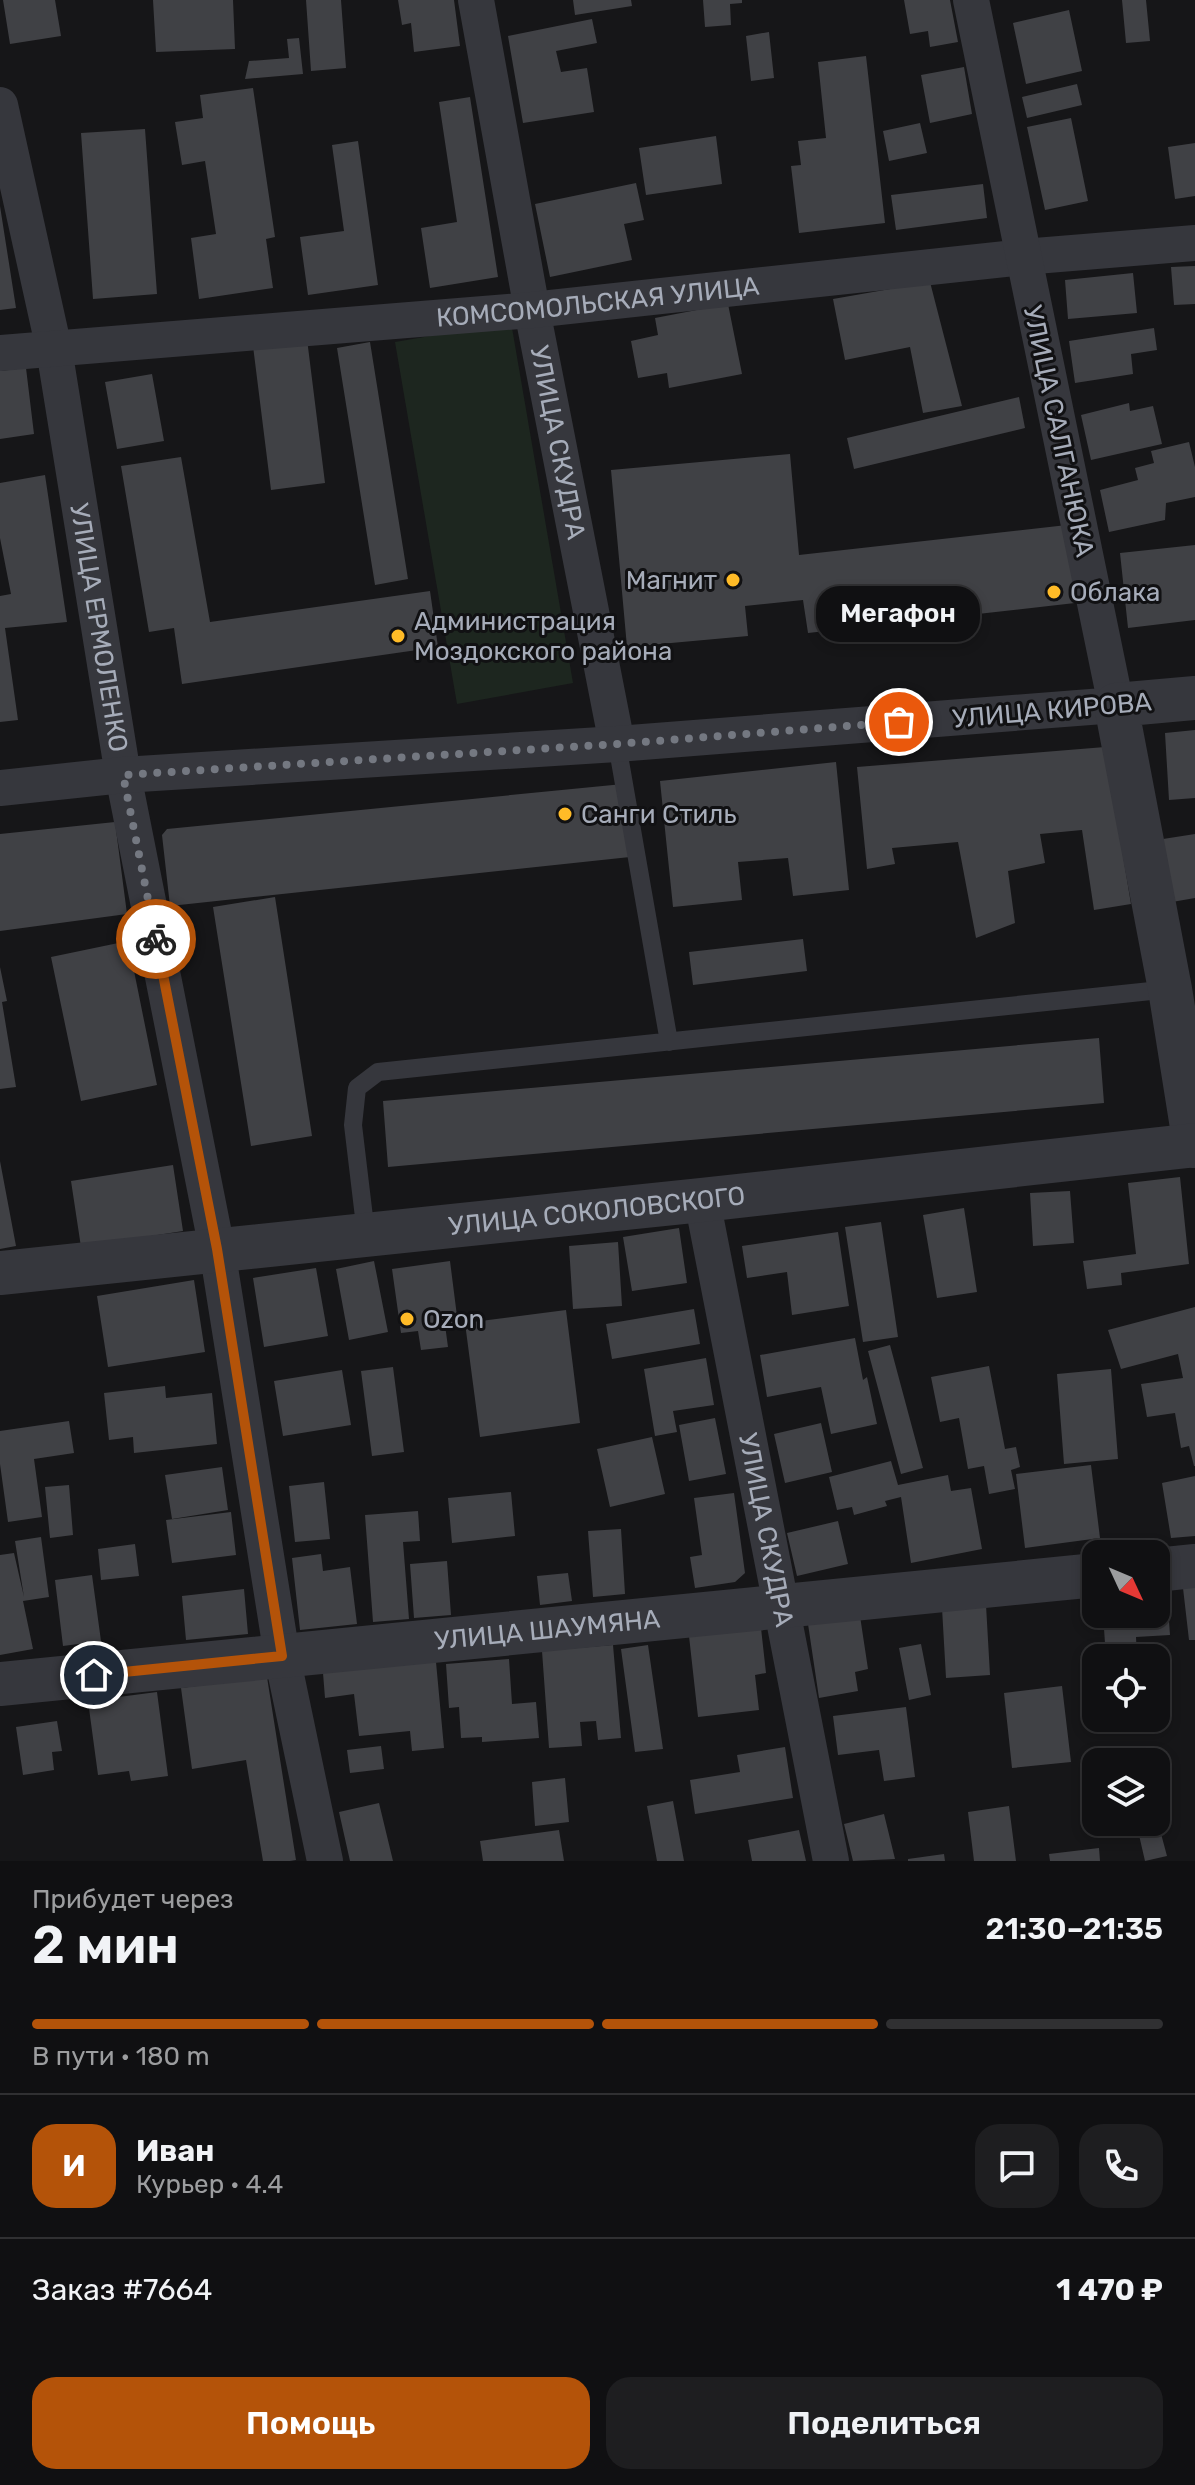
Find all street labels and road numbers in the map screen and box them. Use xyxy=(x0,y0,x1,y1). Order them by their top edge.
street label: КОМСОМОЛЬСКАЯ УЛИЦА xyxy=(435,271,761,334)
street label: УЛИЦА САЛГАНЮКА xyxy=(1017,302,1100,560)
street label: УЛИЦА СКУДРА xyxy=(523,343,592,542)
street label: УЛИЦА ЕРМОЛЕНКО xyxy=(63,501,134,754)
street label: УЛИЦА КИРОВА xyxy=(951,686,1153,735)
street label: УЛИЦА СОКОЛОВСКОГО xyxy=(447,1180,747,1242)
street label: УЛИЦА СКУДРА xyxy=(732,1430,800,1629)
street label: УЛИЦА ШАУМЯНА xyxy=(433,1603,662,1657)

